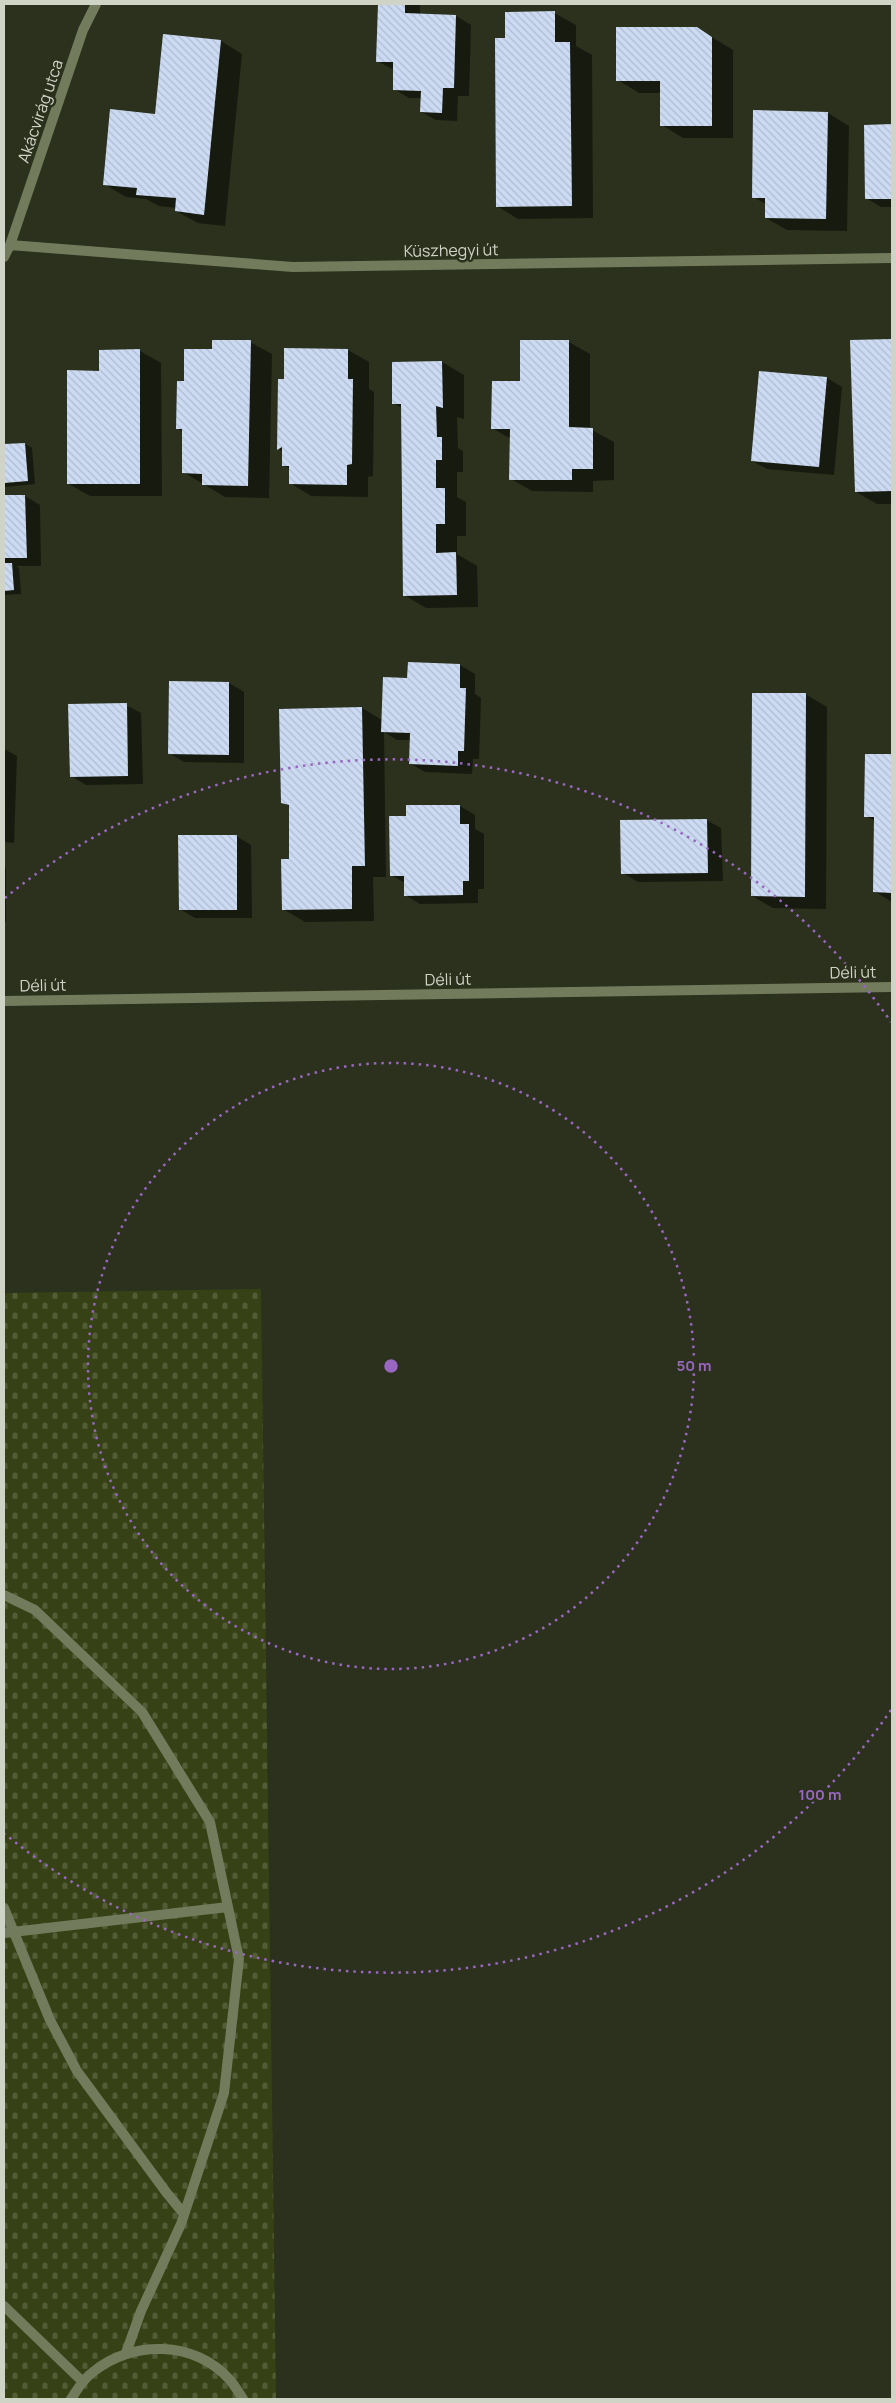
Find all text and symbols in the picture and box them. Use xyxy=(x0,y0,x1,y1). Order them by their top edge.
street label: Akácvirág utca xyxy=(12,56,68,166)
street label: Küszhegyi út xyxy=(403,238,499,262)
street label: Déli út xyxy=(829,961,877,983)
street label: Déli út xyxy=(424,968,472,990)
street label: Déli út xyxy=(19,974,67,996)
text: 50 m xyxy=(676,1355,712,1376)
centre of rings xyxy=(382,1357,400,1375)
text: 100 m xyxy=(799,1784,841,1805)

